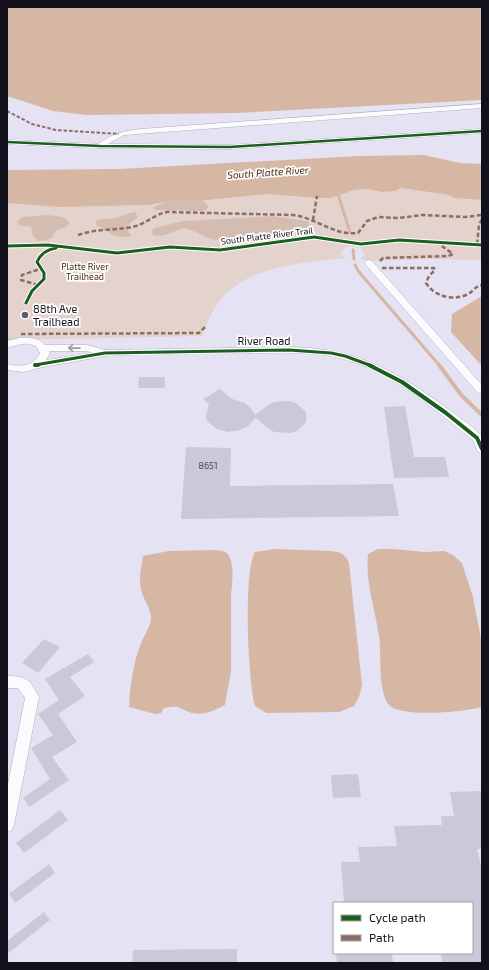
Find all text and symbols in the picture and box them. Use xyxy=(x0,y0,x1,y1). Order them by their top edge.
water label: South Platte River xyxy=(227,163,310,181)
street label: South Platte River Trail xyxy=(220,224,314,247)
park label: Platte River Trailhead xyxy=(61,261,109,282)
place label: 88th Ave Trailhead xyxy=(33,302,79,328)
marker: 88th Ave Trailhead xyxy=(20,310,30,320)
street label: River Road xyxy=(237,334,291,347)
one-way arrow xyxy=(68,344,81,352)
house number: 8651 xyxy=(198,460,218,471)
legend xyxy=(333,902,473,954)
text: Cycle path xyxy=(369,910,426,924)
text: Path xyxy=(369,930,394,944)

